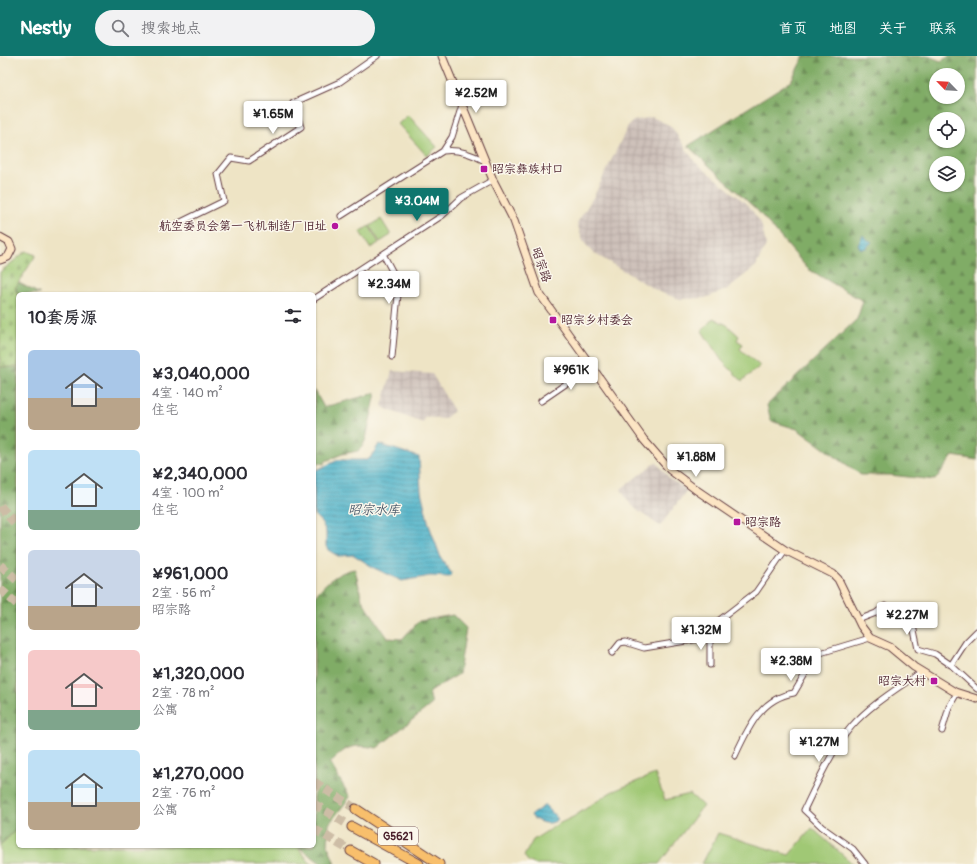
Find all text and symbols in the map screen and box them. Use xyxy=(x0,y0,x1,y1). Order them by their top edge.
search box xyxy=(95,10,375,46)
text: Nestly xyxy=(20,16,71,40)
icon: search xyxy=(109,17,131,39)
text: 搜索地点 xyxy=(141,19,201,38)
text: 首页 xyxy=(779,20,807,37)
text: 地图 xyxy=(829,20,857,37)
text: 关于 xyxy=(879,20,907,37)
text: 联系 xyxy=(929,20,957,37)
north arrow xyxy=(929,68,965,104)
map controls xyxy=(929,68,965,192)
pin: ¥2.52M xyxy=(443,80,509,114)
text: ¥2.52M xyxy=(455,85,497,101)
pin: ¥1.65M xyxy=(240,101,306,135)
text: ¥1.65M xyxy=(253,106,293,122)
button: locate xyxy=(929,112,965,148)
button: layers xyxy=(929,156,965,192)
place label: 昭宗彝族村口 xyxy=(492,162,564,177)
marker: 昭宗彝族村口 xyxy=(479,164,489,174)
pin: ¥3.04M xyxy=(384,188,450,222)
text: ¥3.04M xyxy=(395,193,439,209)
place label: 航空委员会第一飞机制造厂旧址 xyxy=(159,219,327,234)
marker: 航空委员会第一飞机制造厂旧址 xyxy=(330,221,340,231)
street label: 昭宗路 xyxy=(528,246,554,284)
pin: ¥2.34M xyxy=(356,271,422,305)
text: ¥2.34M xyxy=(367,276,411,292)
icon: filters xyxy=(282,305,304,327)
text: 10套房源 xyxy=(28,307,97,328)
place label: 昭宗乡村委会 xyxy=(561,313,633,328)
marker: 昭宗乡村委会 xyxy=(548,315,558,325)
pin: ¥961K xyxy=(543,357,599,391)
text: ¥961K xyxy=(553,362,589,378)
text: ¥3,040,000 xyxy=(152,363,250,384)
icon: home xyxy=(60,366,108,414)
text: 4室 · 140 m² xyxy=(152,385,223,401)
text: 住宅 xyxy=(152,402,178,418)
pin: ¥1.88M xyxy=(663,444,729,478)
text: ¥1.88M xyxy=(676,449,716,465)
text: ¥2,340,000 xyxy=(152,463,248,484)
icon: home xyxy=(60,466,108,514)
text: 4室 · 100 m² xyxy=(152,485,224,501)
text: 住宅 xyxy=(152,502,178,518)
water label: 昭宗水库 xyxy=(348,502,401,518)
place label: 昭宗路 xyxy=(745,515,781,530)
marker: 昭宗路 xyxy=(732,517,742,527)
text: ¥961,000 xyxy=(152,563,228,584)
icon: home xyxy=(60,566,108,614)
text: 2室 · 56 m² xyxy=(152,585,216,601)
text: 昭宗路 xyxy=(152,602,191,618)
pin: ¥2.27M xyxy=(874,602,940,636)
text: ¥2.27M xyxy=(886,607,928,623)
pin: ¥1.32M xyxy=(668,617,734,651)
text: ¥1.32M xyxy=(681,622,721,638)
pin: ¥2.38M xyxy=(758,648,824,682)
text: ¥2.38M xyxy=(770,653,812,669)
text: ¥1,320,000 xyxy=(152,663,245,684)
icon: home xyxy=(60,666,108,714)
place label: 昭宗大村 xyxy=(878,674,926,689)
marker: 昭宗大村 xyxy=(929,676,939,686)
text: 2室 · 78 m² xyxy=(152,685,214,701)
text: 公寓 xyxy=(152,702,178,718)
pin: ¥1.27M xyxy=(786,729,852,763)
text: ¥1.27M xyxy=(799,734,839,750)
text: ¥1,270,000 xyxy=(152,763,244,784)
icon: home xyxy=(60,766,108,814)
text: 2室 · 76 m² xyxy=(152,785,215,801)
text: 公寓 xyxy=(152,802,178,818)
road number: G5621 xyxy=(378,827,418,845)

